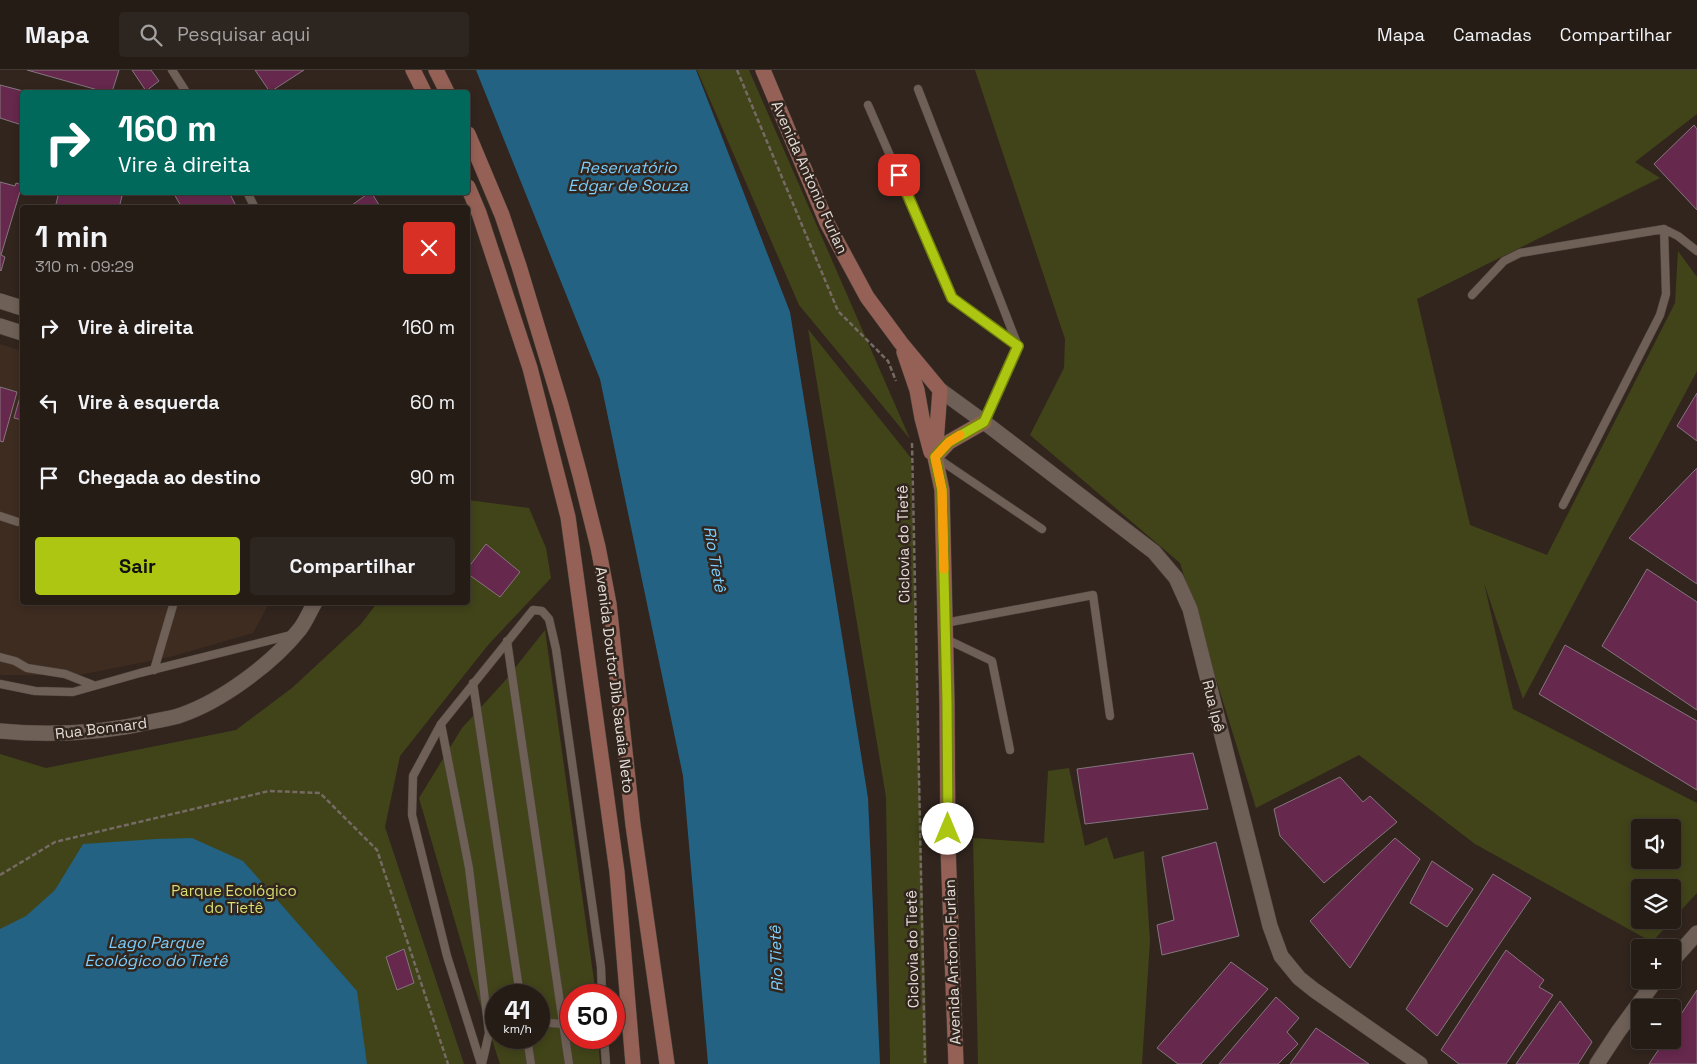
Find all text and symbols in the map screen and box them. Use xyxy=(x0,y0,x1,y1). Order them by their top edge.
search box xyxy=(119,12,469,57)
text: Mapa xyxy=(25,19,89,50)
icon: search xyxy=(137,21,165,49)
text: Pesquisar aqui xyxy=(177,22,310,47)
text: Mapa xyxy=(1377,23,1425,46)
text: Camadas xyxy=(1453,23,1532,46)
text: Compartilhar xyxy=(1560,23,1672,46)
street label: Avenida Antonio Furlan xyxy=(768,98,852,256)
text: 160 m xyxy=(118,107,217,151)
icon: right xyxy=(35,110,100,175)
text: Vire à direita xyxy=(118,150,250,178)
pin xyxy=(878,154,920,196)
water label: Reservatório Edgar de Souza xyxy=(568,157,689,196)
icon: arrive xyxy=(885,161,913,189)
text: 1 min xyxy=(35,217,108,256)
button: close xyxy=(403,222,455,274)
text: 310 m · 09:29 xyxy=(35,256,134,277)
icon: right xyxy=(35,314,63,342)
text: Vire à direita xyxy=(78,315,194,340)
text: 160 m xyxy=(402,315,455,340)
icon: left xyxy=(35,389,63,417)
text: Vire à esquerda xyxy=(78,390,220,415)
text: 60 m xyxy=(410,390,455,415)
icon: arrive xyxy=(35,464,63,492)
text: Chegada ao destino xyxy=(78,465,261,490)
text: 90 m xyxy=(410,465,455,490)
street label: Ciclovia do Tietê xyxy=(892,485,914,603)
water label: Rio Tietê xyxy=(699,524,731,594)
button: Sair xyxy=(35,537,240,595)
button: Compartilhar xyxy=(250,537,455,595)
street label: Avenida Doutor Dib Sauaia Neto xyxy=(592,566,638,794)
street label: Rua Ipê xyxy=(1198,678,1230,734)
street label: Rua Bonnard xyxy=(54,713,148,743)
position arrow xyxy=(921,802,973,854)
map controls xyxy=(1631,819,1681,1049)
button: sound xyxy=(1631,819,1681,869)
street label: Avenida Antonio Furlan xyxy=(940,879,964,1045)
button: layers xyxy=(1631,879,1681,929)
park label: Parque Ecológico do Tietê xyxy=(171,881,297,917)
street label: Ciclovia do Tietê xyxy=(901,890,923,1008)
water label: Rio Tietê xyxy=(764,925,788,993)
water label: Lago Parque Ecológico do Tietê xyxy=(85,932,228,971)
button: + xyxy=(1631,939,1681,989)
speed limit sign: 50 xyxy=(560,984,625,1049)
text: 41 xyxy=(504,994,531,1026)
button: − xyxy=(1631,999,1681,1049)
text: km/h xyxy=(503,1021,532,1037)

